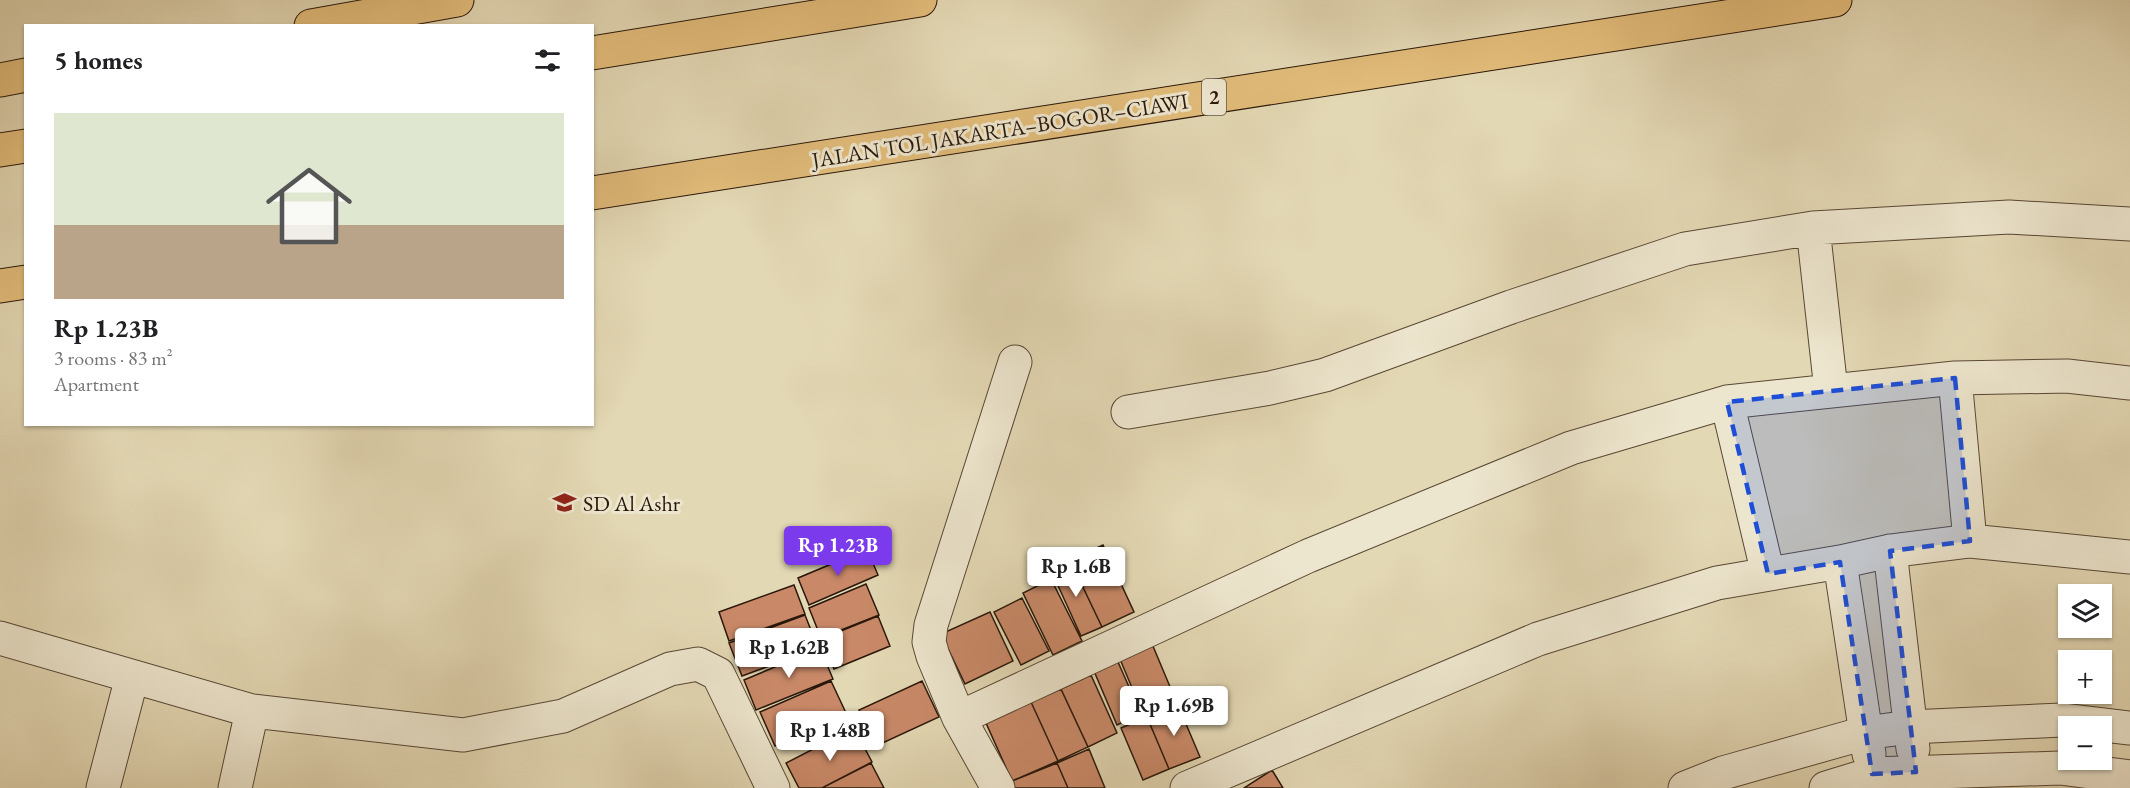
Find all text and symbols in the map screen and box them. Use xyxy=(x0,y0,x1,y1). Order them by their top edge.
text: 5 homes xyxy=(54,43,143,77)
icon: filters xyxy=(531,44,564,77)
road number: 2 xyxy=(1202,79,1226,115)
street label: JALAN TOL JAKARTA–BOGOR–CIAWI xyxy=(808,86,1191,175)
icon: home xyxy=(255,152,363,260)
text: Rp 1.23B xyxy=(54,311,158,345)
text: 3 rooms · 83 m² xyxy=(54,345,173,371)
text: Apartment xyxy=(54,371,139,397)
place label: SD Al Ashr xyxy=(583,489,681,518)
school or university icon: SD Al Ashr xyxy=(552,490,578,516)
pin: Rp 1.23B xyxy=(776,526,900,577)
text: Rp 1.23B xyxy=(798,532,878,558)
pin: Rp 1.6B xyxy=(1021,547,1131,598)
text: Rp 1.6B xyxy=(1041,553,1111,579)
map controls xyxy=(2058,584,2112,770)
button: layers xyxy=(2058,584,2112,638)
pin: Rp 1.62B xyxy=(727,628,851,679)
text: Rp 1.62B xyxy=(749,634,829,660)
button: + xyxy=(2058,650,2112,704)
pin: Rp 1.69B xyxy=(1112,686,1236,737)
text: Rp 1.69B xyxy=(1134,692,1214,718)
pin: Rp 1.48B xyxy=(768,711,892,762)
button: − xyxy=(2058,716,2112,770)
text: Rp 1.48B xyxy=(790,717,870,743)

